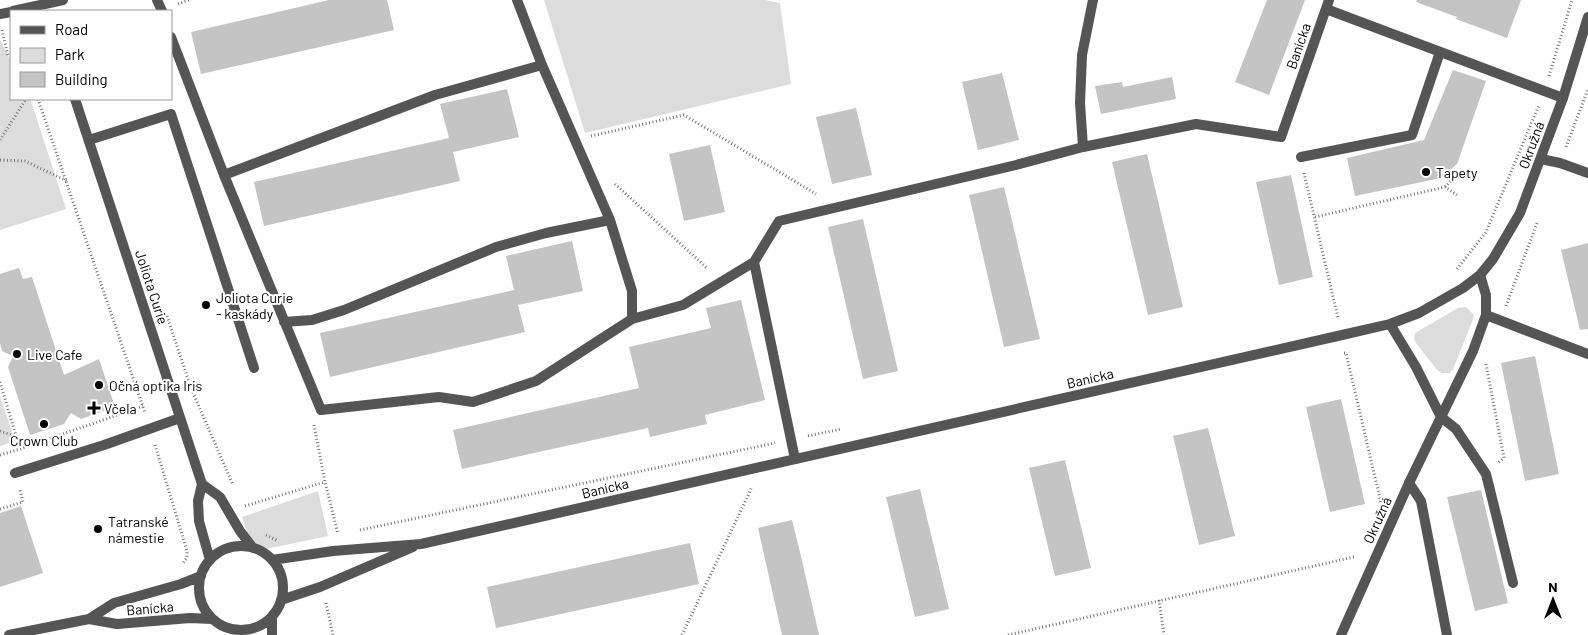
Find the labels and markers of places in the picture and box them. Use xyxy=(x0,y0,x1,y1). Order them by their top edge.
place label: Tapety xyxy=(1436,164,1478,181)
marker: Tapety xyxy=(1420,166,1432,178)
place label: Joliota Curie - kaskády xyxy=(216,289,293,322)
marker: Joliota Curie - kaskády xyxy=(200,299,212,311)
place label: Live Cafe xyxy=(27,346,82,363)
marker: Live Cafe xyxy=(11,348,23,360)
place label: Očná optika Iris xyxy=(109,377,203,394)
marker: Očná optika Iris xyxy=(93,379,105,391)
place label: Včela xyxy=(104,400,137,417)
marker: Včela xyxy=(88,402,100,414)
marker: Crown Club xyxy=(38,418,50,430)
place label: Crown Club xyxy=(10,432,78,449)
place label: Tatranské námestie xyxy=(108,513,169,546)
marker: Tatranské námestie xyxy=(92,523,104,535)

